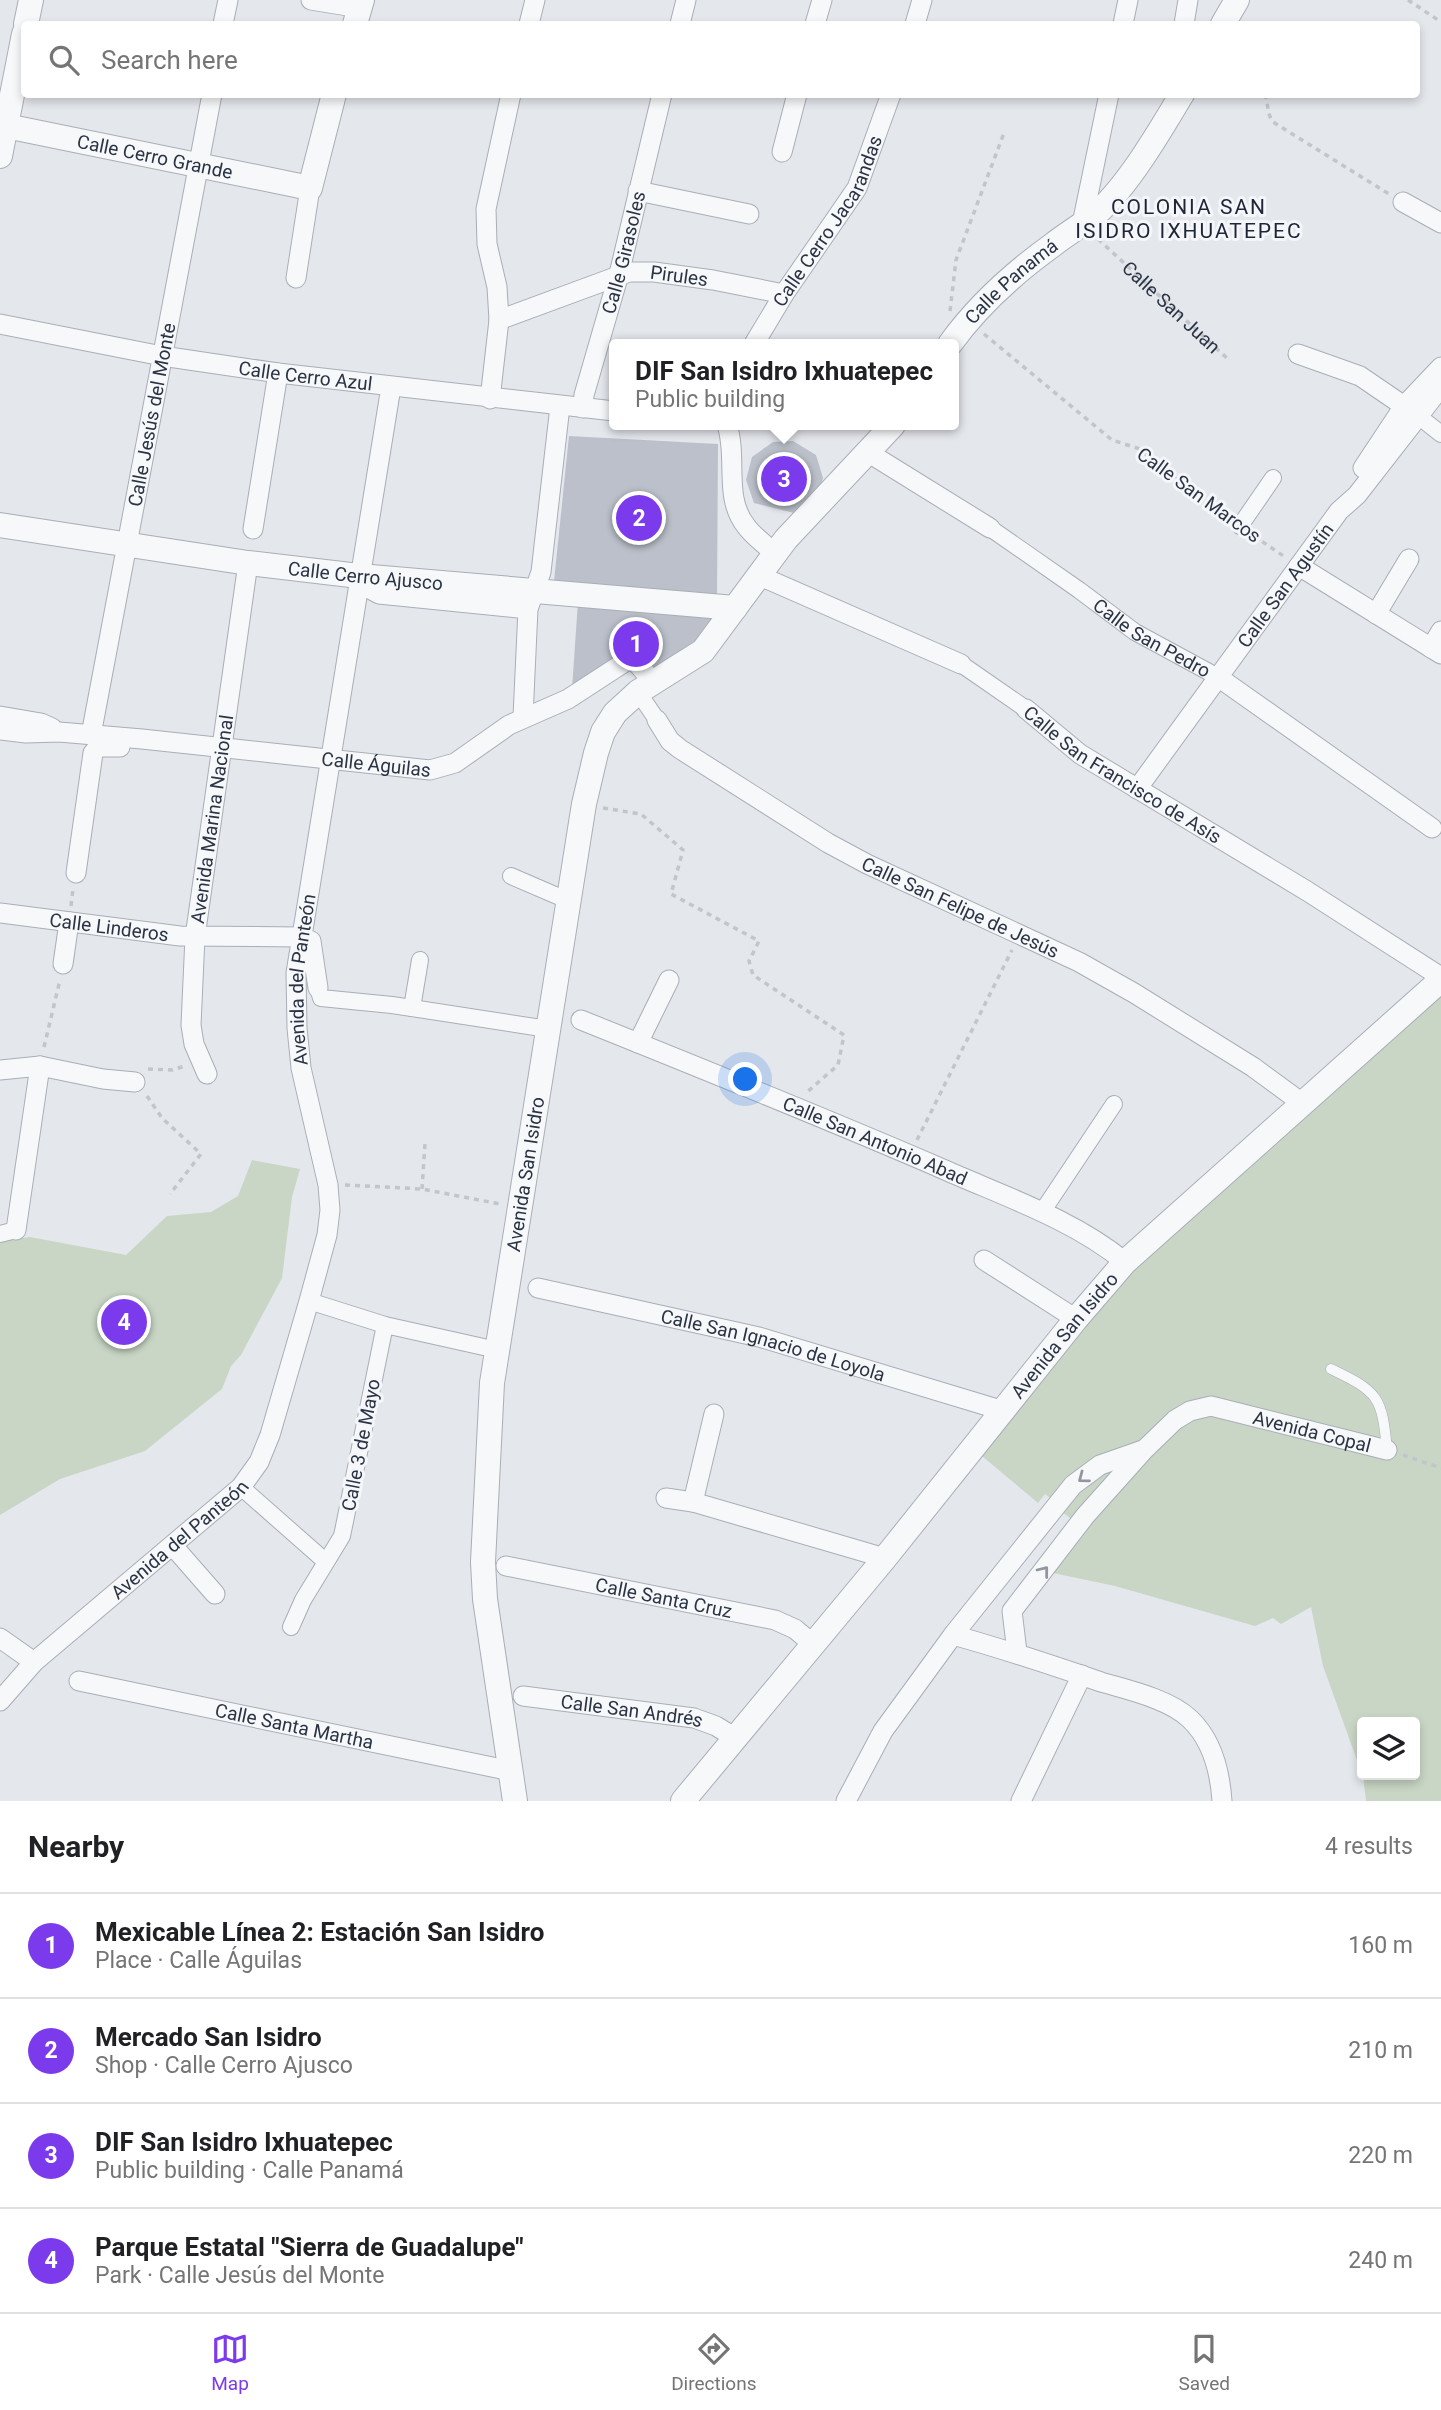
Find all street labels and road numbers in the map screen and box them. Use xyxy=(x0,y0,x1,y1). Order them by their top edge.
street label: Calle Cerro Grande xyxy=(75,129,235,183)
street label: Calle Cerro Jacarandas xyxy=(768,132,887,311)
street label: Calle Girasoles xyxy=(597,189,650,317)
street label: Calle Panamá xyxy=(960,234,1062,328)
street label: Calle San Juan xyxy=(1118,256,1225,358)
street label: Pirules xyxy=(649,260,710,291)
street label: Calle Jesús del Monte xyxy=(123,321,180,508)
street label: Calle Cerro Azul xyxy=(237,356,374,395)
street label: Calle San Marcos xyxy=(1133,442,1265,548)
street label: Calle San Agustín xyxy=(1232,518,1338,652)
street label: Calle Cerro Ajusco xyxy=(287,556,444,595)
street label: Calle San Pedro xyxy=(1089,593,1215,682)
street label: Calle San Francisco de Asís xyxy=(1019,700,1226,848)
street label: Avenida Marina Nacional xyxy=(186,713,238,925)
street label: Calle Águilas xyxy=(320,747,432,782)
street label: Calle San Felipe de Jesús xyxy=(858,852,1063,963)
street label: Avenida del Panteón xyxy=(284,892,320,1066)
street label: Calle Linderos xyxy=(48,908,170,946)
street label: Calle San Antonio Abad xyxy=(780,1092,971,1190)
street label: Avenida San Isidro xyxy=(502,1095,549,1253)
street label: Avenida San Isidro xyxy=(1006,1267,1123,1403)
street label: Calle San Ignacio de Loyola xyxy=(659,1304,888,1386)
street label: Calle 3 de Mayo xyxy=(337,1377,385,1513)
street label: Avenida Copal xyxy=(1251,1405,1373,1457)
street label: Avenida del Panteón xyxy=(106,1476,254,1604)
street label: Calle Santa Cruz xyxy=(593,1573,734,1623)
street label: Calle San Andrés xyxy=(560,1689,707,1732)
street label: Calle Santa Martha xyxy=(213,1698,376,1754)

